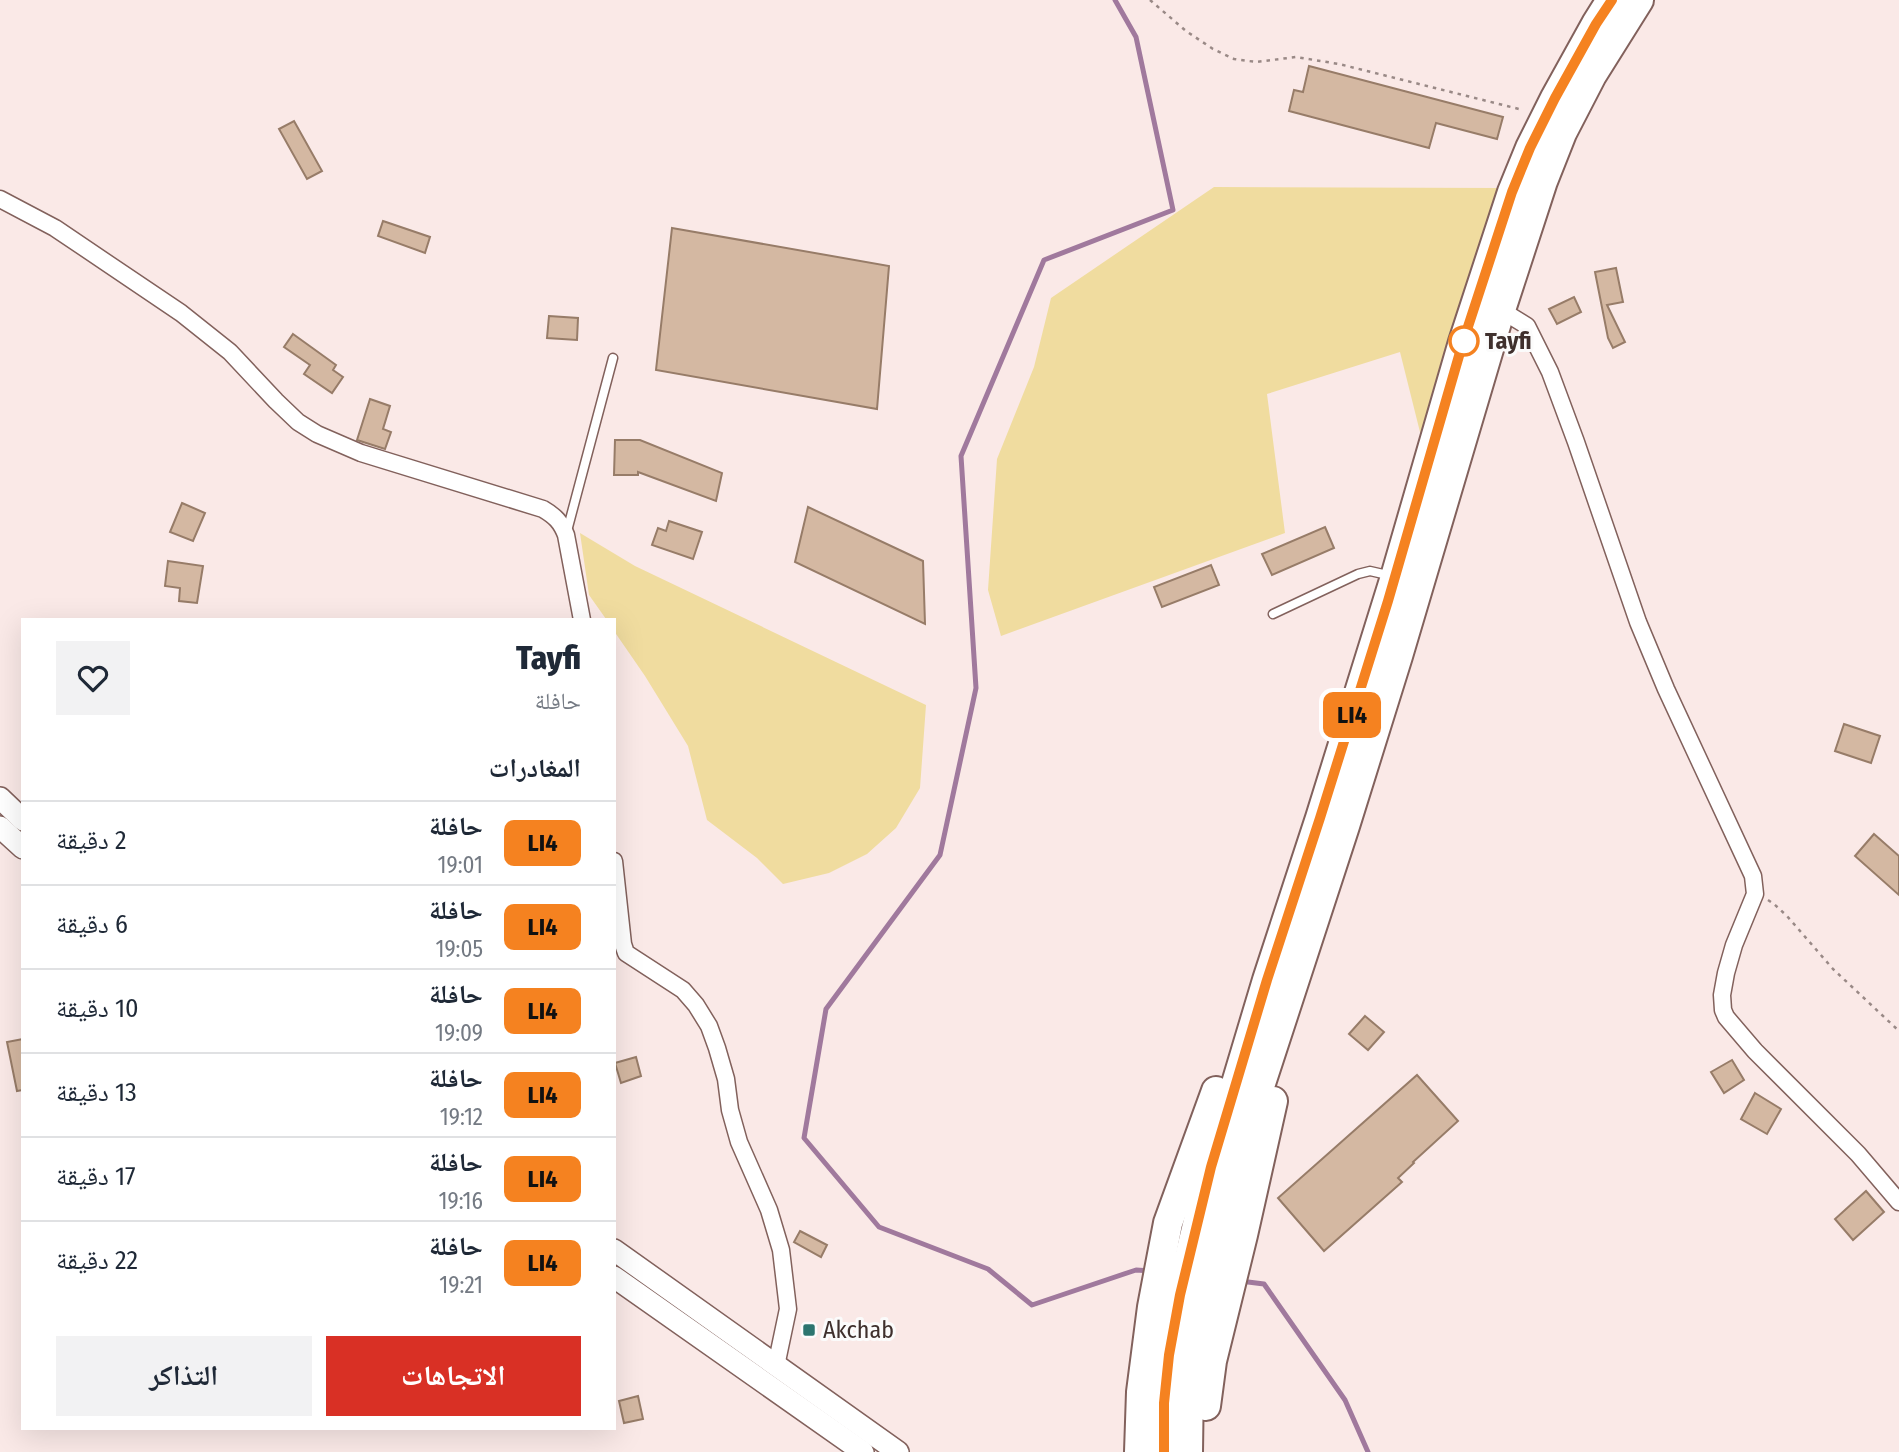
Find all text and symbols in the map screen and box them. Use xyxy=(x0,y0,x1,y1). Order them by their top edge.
marker: Tayfi xyxy=(1449,326,1479,356)
place label: Tayfi xyxy=(1485,327,1532,355)
text: Tayfi xyxy=(516,638,581,678)
button: heart xyxy=(56,641,130,715)
text: حافلة xyxy=(535,687,581,715)
line badge: LI4 xyxy=(1312,692,1392,738)
text: LI4 xyxy=(1337,701,1367,729)
text: المغادرات xyxy=(489,753,581,784)
text: حافلة xyxy=(429,811,483,842)
text: 2 دقيقة xyxy=(56,825,126,856)
text: LI4 xyxy=(528,829,557,857)
text: 19:01 xyxy=(438,851,483,879)
text: حافلة xyxy=(429,895,483,926)
text: 6 دقيقة xyxy=(56,909,128,940)
text: LI4 xyxy=(528,913,557,941)
text: 19:05 xyxy=(435,935,483,963)
text: حافلة xyxy=(429,979,483,1010)
text: 10 دقيقة xyxy=(56,993,139,1024)
text: LI4 xyxy=(528,997,557,1025)
text: 19:09 xyxy=(435,1019,483,1047)
text: حافلة xyxy=(429,1063,483,1094)
text: 13 دقيقة xyxy=(56,1077,137,1108)
text: LI4 xyxy=(528,1081,557,1109)
text: 19:12 xyxy=(440,1103,483,1131)
text: حافلة xyxy=(429,1147,483,1178)
text: 17 دقيقة xyxy=(56,1161,136,1192)
text: LI4 xyxy=(528,1165,557,1193)
text: 19:16 xyxy=(439,1187,483,1215)
text: حافلة xyxy=(429,1231,483,1262)
text: 22 دقيقة xyxy=(56,1245,138,1276)
text: LI4 xyxy=(528,1249,557,1277)
text: 19:21 xyxy=(439,1271,483,1299)
place label: Akchab xyxy=(823,1316,894,1344)
marker: Akchab xyxy=(801,1322,817,1338)
button: التذاكر xyxy=(56,1336,312,1416)
button: الاتجاهات xyxy=(326,1336,581,1416)

